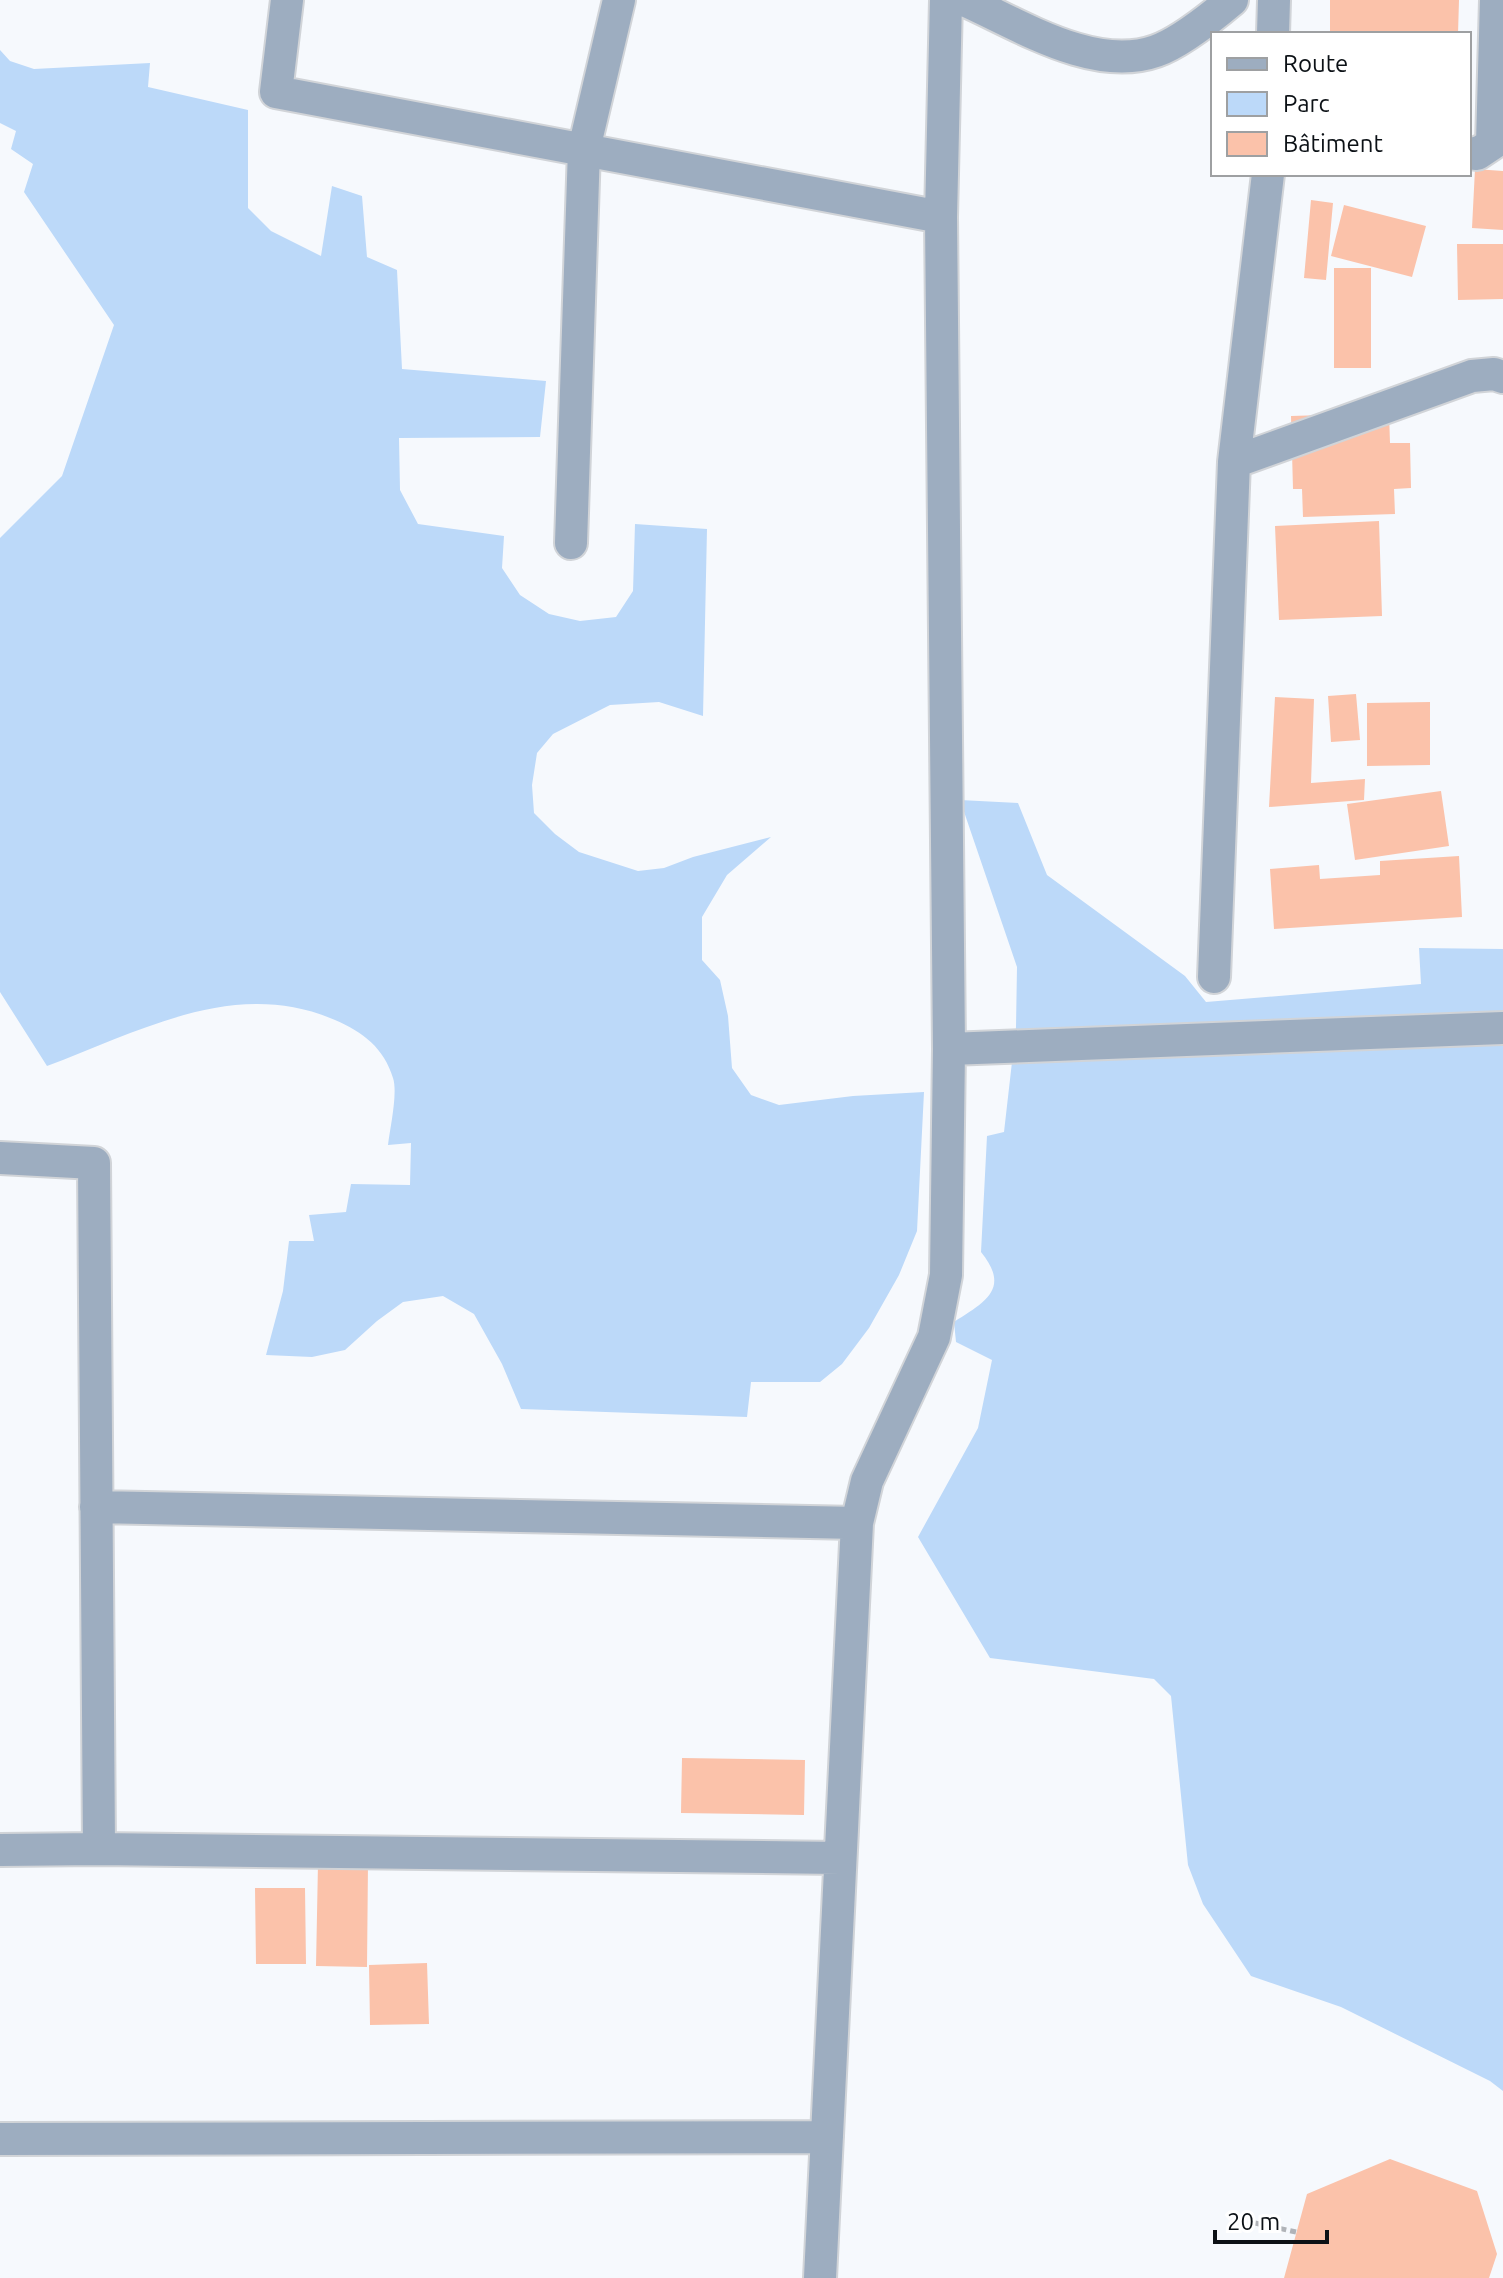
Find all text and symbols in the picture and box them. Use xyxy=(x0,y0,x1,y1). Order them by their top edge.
legend xyxy=(1211,32,1471,176)
text: Route xyxy=(1283,50,1348,77)
text: Parc xyxy=(1283,90,1330,117)
text: Bâtiment xyxy=(1283,130,1384,157)
scale bar xyxy=(1215,2194,1327,2244)
text: 20 m xyxy=(1227,2208,1280,2235)

